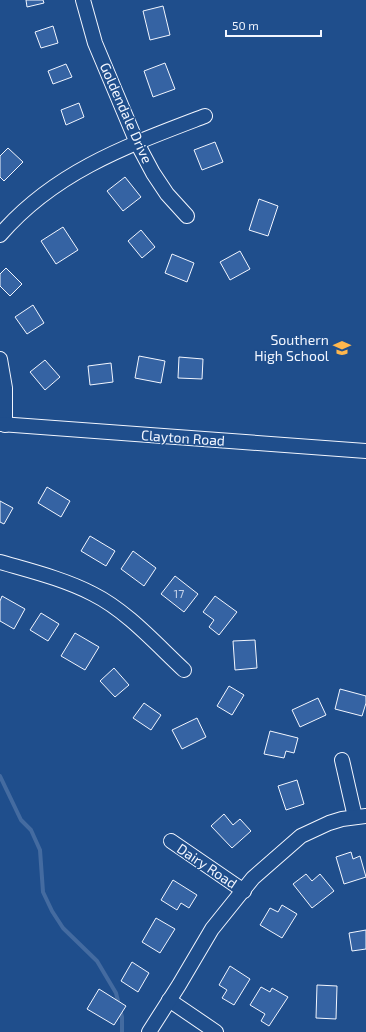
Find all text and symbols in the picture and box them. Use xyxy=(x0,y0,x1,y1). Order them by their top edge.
scale bar xyxy=(226,12,321,38)
text: 50 m xyxy=(232,18,259,32)
street label: Goldendale Drive xyxy=(97,60,156,166)
place label: Southern High School xyxy=(254,331,330,364)
school or university icon: Southern High School xyxy=(332,338,352,358)
street label: Clayton Road xyxy=(141,426,226,449)
house number: 17 xyxy=(174,586,184,600)
street label: Dairy Road xyxy=(174,839,240,892)

